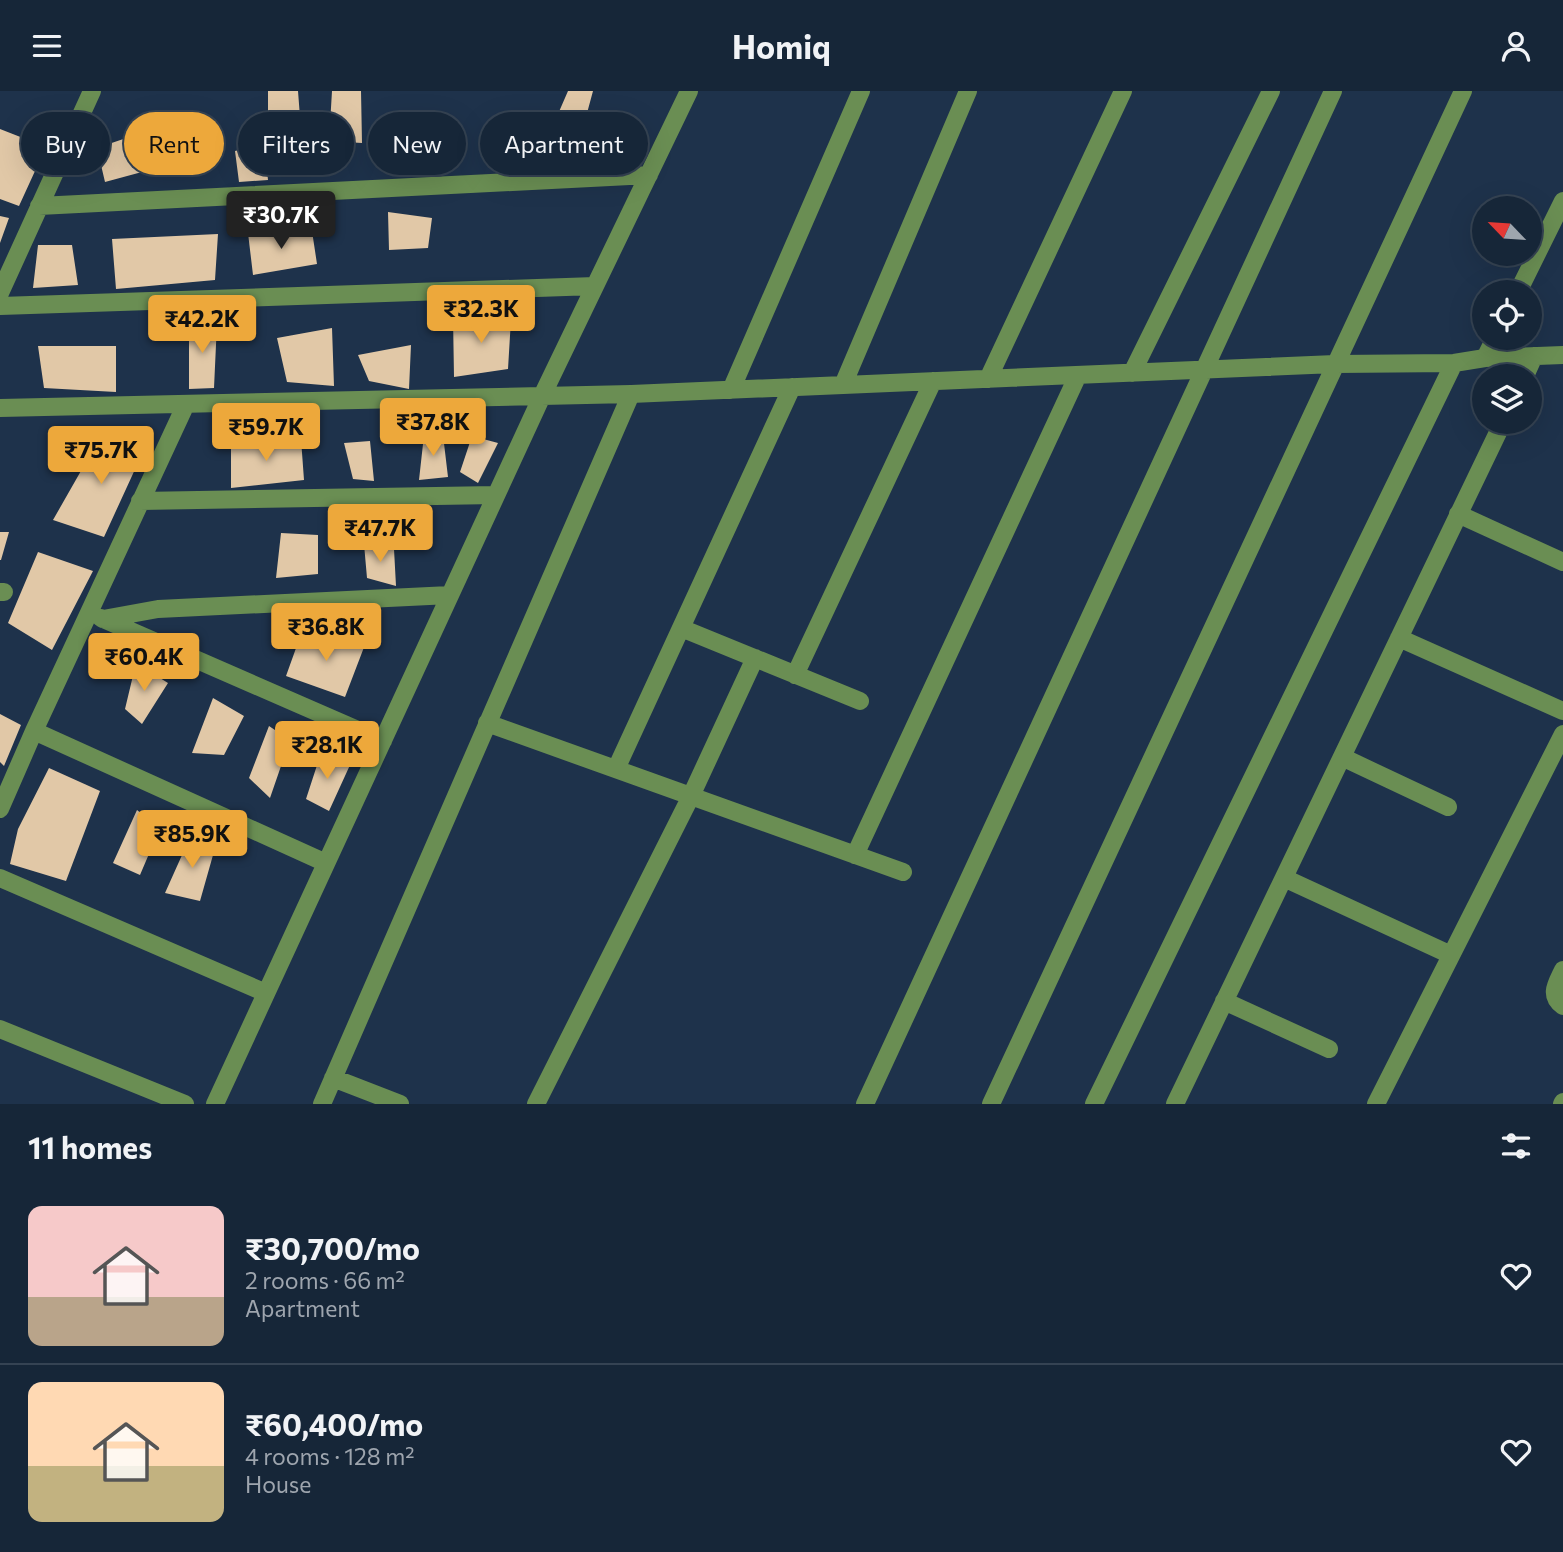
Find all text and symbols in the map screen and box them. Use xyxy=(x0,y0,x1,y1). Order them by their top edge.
text: Homiq xyxy=(732,26,831,66)
icon: menu xyxy=(28,27,66,65)
icon: person xyxy=(1497,27,1535,65)
chip: Buy xyxy=(21,112,110,175)
chip: Rent xyxy=(124,112,224,175)
chip: Filters xyxy=(238,112,354,175)
chip: New xyxy=(368,112,466,175)
chip: Apartment xyxy=(480,112,648,175)
pin: ₹30.7K xyxy=(224,191,338,251)
north arrow xyxy=(1472,196,1542,266)
map controls xyxy=(1472,196,1542,434)
text: ₹30.7K xyxy=(242,200,320,228)
button: locate xyxy=(1472,280,1542,350)
pin: ₹32.3K xyxy=(424,285,538,345)
text: ₹32.3K xyxy=(443,294,519,322)
pin: ₹42.2K xyxy=(145,295,259,355)
text: ₹42.2K xyxy=(164,304,240,332)
button: layers xyxy=(1472,364,1542,434)
pin: ₹37.8K xyxy=(376,399,490,458)
pin: ₹59.7K xyxy=(209,403,323,463)
text: ₹37.8K xyxy=(396,407,470,435)
text: ₹59.7K xyxy=(228,412,304,440)
pin: ₹75.7K xyxy=(44,427,158,486)
text: ₹75.7K xyxy=(64,435,138,463)
pin: ₹47.7K xyxy=(323,505,437,564)
text: ₹47.7K xyxy=(344,513,416,541)
pin: ₹36.8K xyxy=(269,603,383,663)
text: ₹36.8K xyxy=(287,612,365,640)
pin: ₹60.4K xyxy=(87,633,201,693)
text: ₹60.4K xyxy=(104,642,184,670)
pin: ₹28.1K xyxy=(270,721,384,781)
text: ₹28.1K xyxy=(291,730,363,758)
pin: ₹85.9K xyxy=(135,811,249,870)
text: ₹85.9K xyxy=(153,819,231,847)
icon: filters xyxy=(1497,1127,1535,1165)
text: 11 homes xyxy=(28,1128,152,1165)
text: ₹30,700/mo xyxy=(245,1229,420,1266)
icon: home xyxy=(84,1234,168,1318)
icon: heart xyxy=(1497,1257,1535,1295)
text: 2 rooms · 66 m² xyxy=(245,1266,405,1294)
text: Apartment xyxy=(245,1294,360,1322)
text: ₹60,400/mo xyxy=(245,1405,423,1442)
icon: home xyxy=(84,1410,168,1494)
icon: heart xyxy=(1497,1433,1535,1471)
text: 4 rooms · 128 m² xyxy=(245,1442,414,1470)
text: House xyxy=(245,1470,311,1498)

